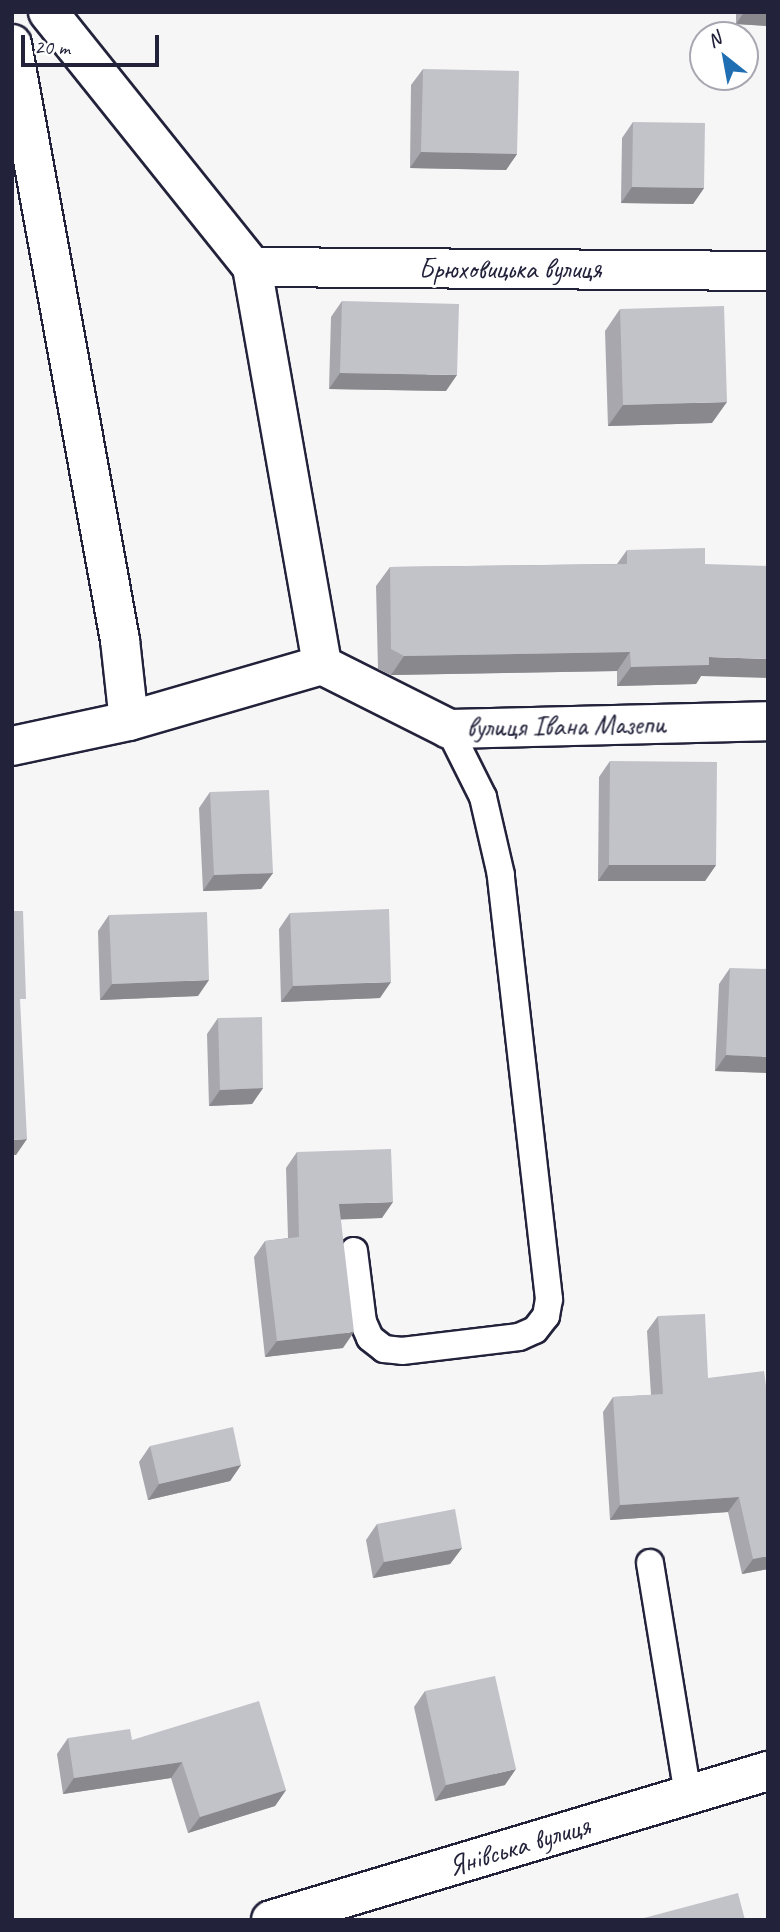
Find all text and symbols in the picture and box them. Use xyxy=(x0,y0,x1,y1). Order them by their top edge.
scale bar xyxy=(24,21,163,65)
north arrow xyxy=(689,21,759,91)
text: N xyxy=(703,26,725,53)
text: 20 m xyxy=(34,34,70,60)
street label: Брюховицька вулиця xyxy=(418,252,602,286)
street label: вулиця Івана Мазепи xyxy=(467,707,665,745)
street label: Янівська вулиця xyxy=(443,1808,595,1884)

